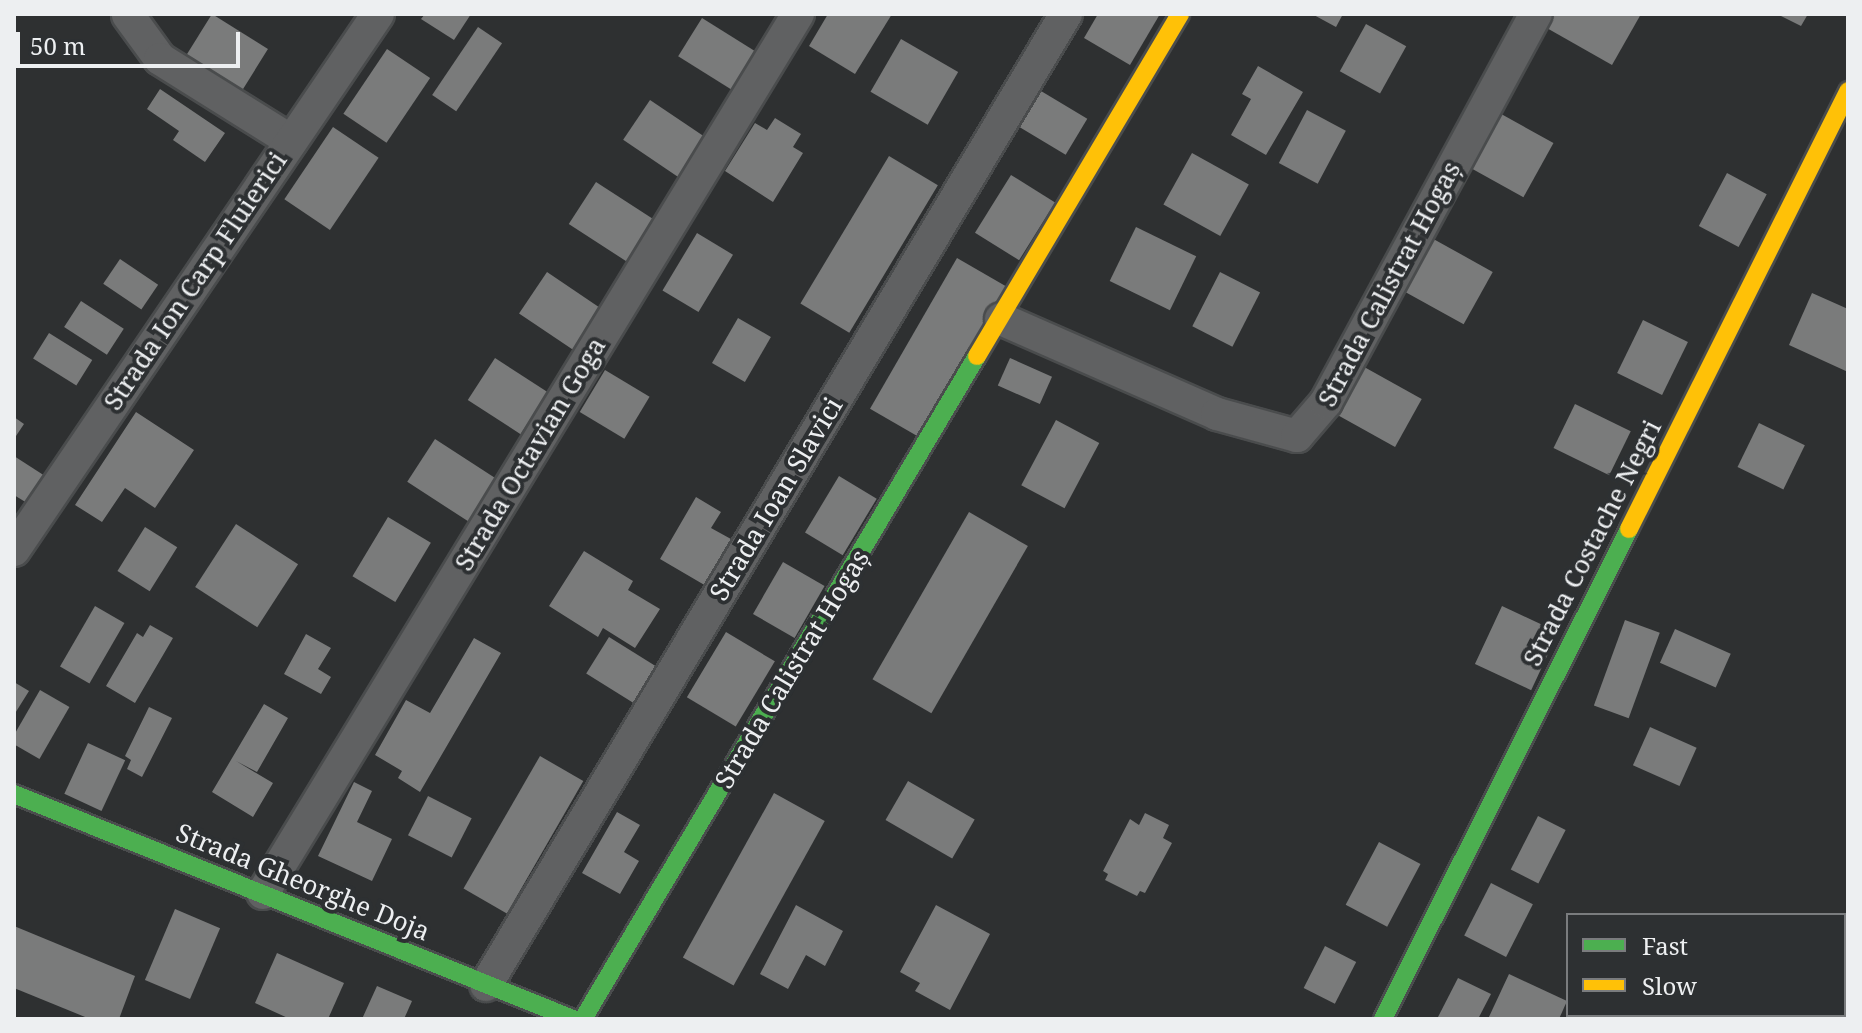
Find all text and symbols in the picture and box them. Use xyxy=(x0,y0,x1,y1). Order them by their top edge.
scale bar xyxy=(20,16,244,66)
text: 50 m xyxy=(30,29,86,62)
street label: Strada Ion Carp Fluierici xyxy=(97,146,293,416)
street label: Strada Calistrat Hogaș xyxy=(1311,156,1467,412)
street label: Strada Octavian Goga xyxy=(448,332,612,576)
street label: Strada Ioan Slavici xyxy=(703,392,849,606)
street label: Strada Costache Negri xyxy=(1516,415,1668,671)
street label: Strada Calistrat Hogaș xyxy=(708,544,876,794)
street label: Strada Gheorghe Doja xyxy=(172,817,434,947)
legend xyxy=(1566,913,1846,1017)
text: Fast xyxy=(1642,929,1688,962)
text: Slow xyxy=(1642,969,1697,1002)

